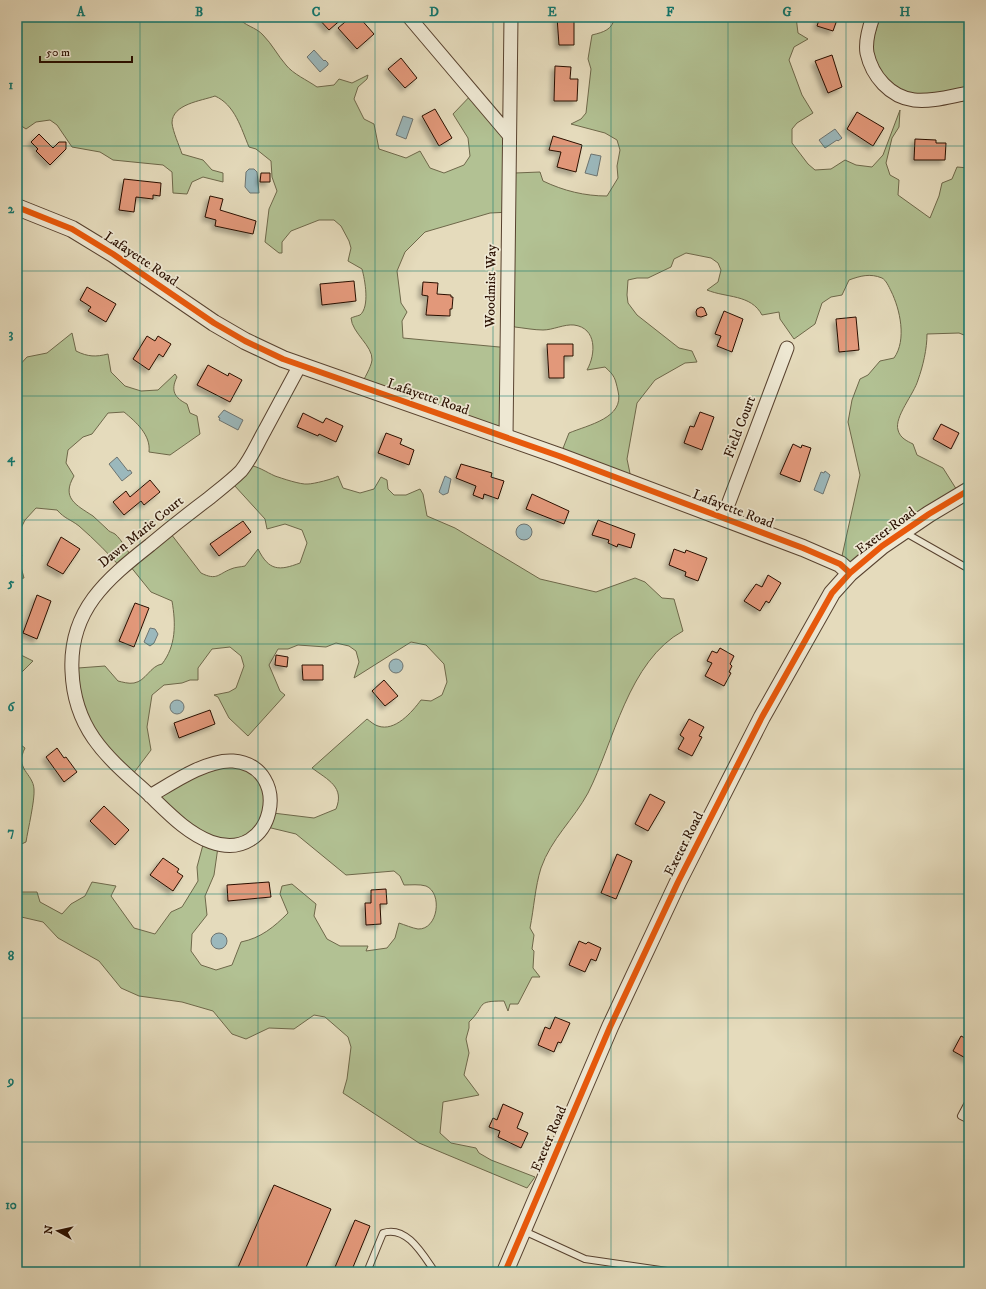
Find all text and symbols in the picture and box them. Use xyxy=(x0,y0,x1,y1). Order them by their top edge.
text: A xyxy=(76,4,86,20)
text: B xyxy=(195,4,203,20)
text: C xyxy=(312,4,321,20)
text: D xyxy=(429,4,439,20)
text: E xyxy=(547,4,557,20)
text: F xyxy=(666,4,675,20)
text: G xyxy=(782,4,792,20)
text: H xyxy=(900,4,911,20)
scale bar xyxy=(40,38,132,64)
text: 50 m xyxy=(46,45,70,60)
text: 1 xyxy=(9,77,14,93)
text: 2 xyxy=(8,201,15,217)
street label: Lafayette Road xyxy=(100,228,182,290)
street label: Woodmist Way xyxy=(481,244,501,329)
text: 3 xyxy=(9,326,14,342)
street label: Lafayette Road xyxy=(385,375,471,419)
street label: Field Court xyxy=(720,393,760,460)
text: 4 xyxy=(6,450,15,467)
street label: Lafayette Road xyxy=(690,485,776,533)
street label: Dawn Marie Court xyxy=(95,492,188,572)
street label: Exeter Road xyxy=(852,503,920,559)
text: 5 xyxy=(7,575,15,591)
text: 6 xyxy=(8,699,16,715)
street label: Exeter Road xyxy=(660,809,708,879)
text: 7 xyxy=(8,824,15,840)
text: 8 xyxy=(8,948,15,964)
text: 9 xyxy=(7,1073,14,1089)
street label: Exeter Road xyxy=(527,1103,571,1175)
text: 10 xyxy=(5,1197,17,1213)
north arrow xyxy=(38,1211,78,1251)
text: N xyxy=(42,1224,57,1235)

